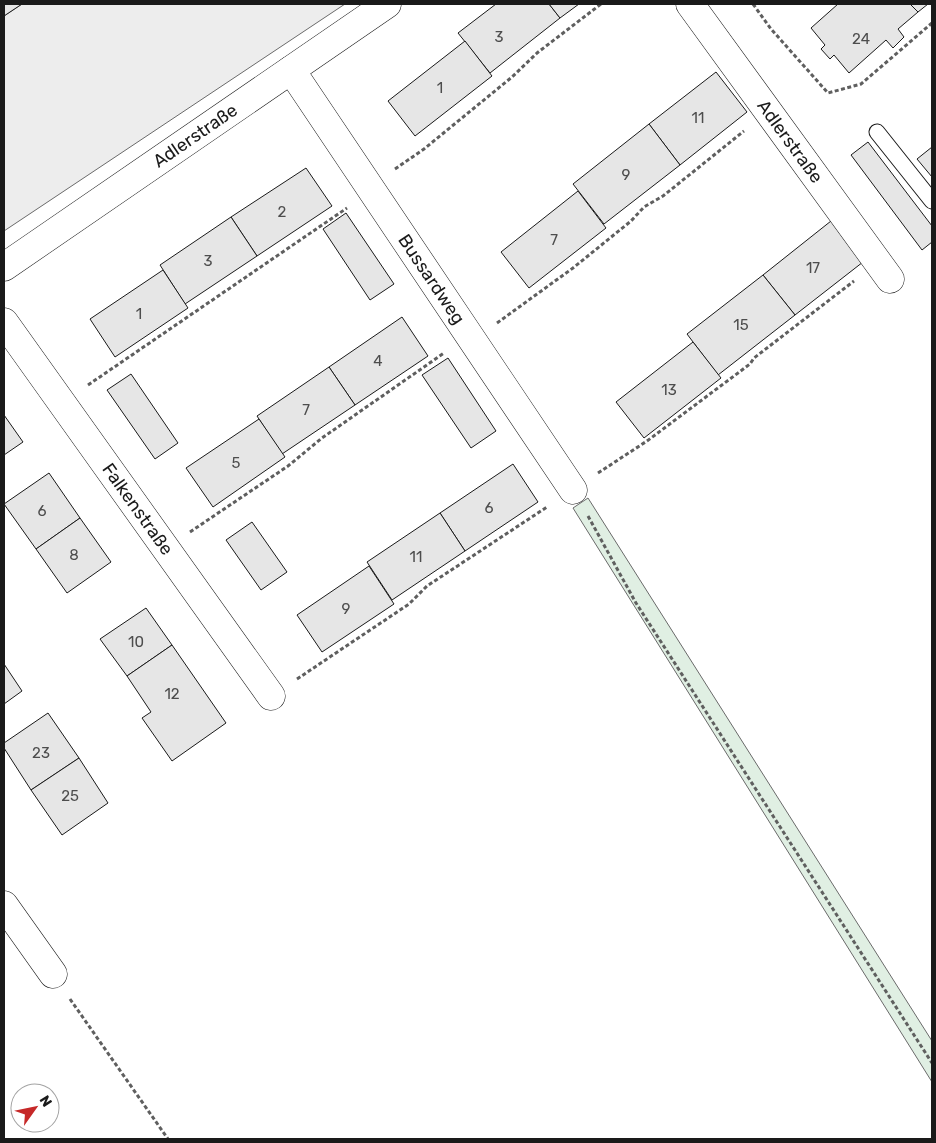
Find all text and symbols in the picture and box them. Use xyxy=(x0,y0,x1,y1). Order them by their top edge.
house number: 3 xyxy=(494,28,504,46)
house number: 24 xyxy=(852,30,870,48)
house number: 1 xyxy=(437,79,443,97)
street label: Adlerstraße xyxy=(752,96,828,187)
street label: Adlerstraße xyxy=(149,99,242,172)
house number: 11 xyxy=(692,109,704,127)
house number: 9 xyxy=(622,166,631,184)
house number: 2 xyxy=(278,203,287,221)
street label: Bussardweg xyxy=(393,230,469,328)
house number: 7 xyxy=(550,231,558,249)
house number: 3 xyxy=(203,252,213,270)
house number: 17 xyxy=(806,259,820,277)
house number: 1 xyxy=(136,305,142,323)
house number: 15 xyxy=(733,316,749,334)
house number: 4 xyxy=(373,352,383,370)
house number: 13 xyxy=(661,381,677,399)
house number: 7 xyxy=(302,401,310,419)
house number: 5 xyxy=(232,454,241,472)
street label: Falkenstraße xyxy=(97,459,178,559)
house number: 6 xyxy=(484,499,494,517)
house number: 6 xyxy=(37,502,47,520)
house number: 8 xyxy=(69,546,79,564)
house number: 11 xyxy=(410,548,422,566)
house number: 9 xyxy=(342,600,351,618)
house number: 10 xyxy=(128,633,144,651)
house number: 12 xyxy=(164,685,180,703)
house number: 23 xyxy=(32,744,50,762)
house number: 25 xyxy=(61,787,79,805)
north arrow xyxy=(10,1083,60,1133)
text: N xyxy=(36,1092,55,1110)

